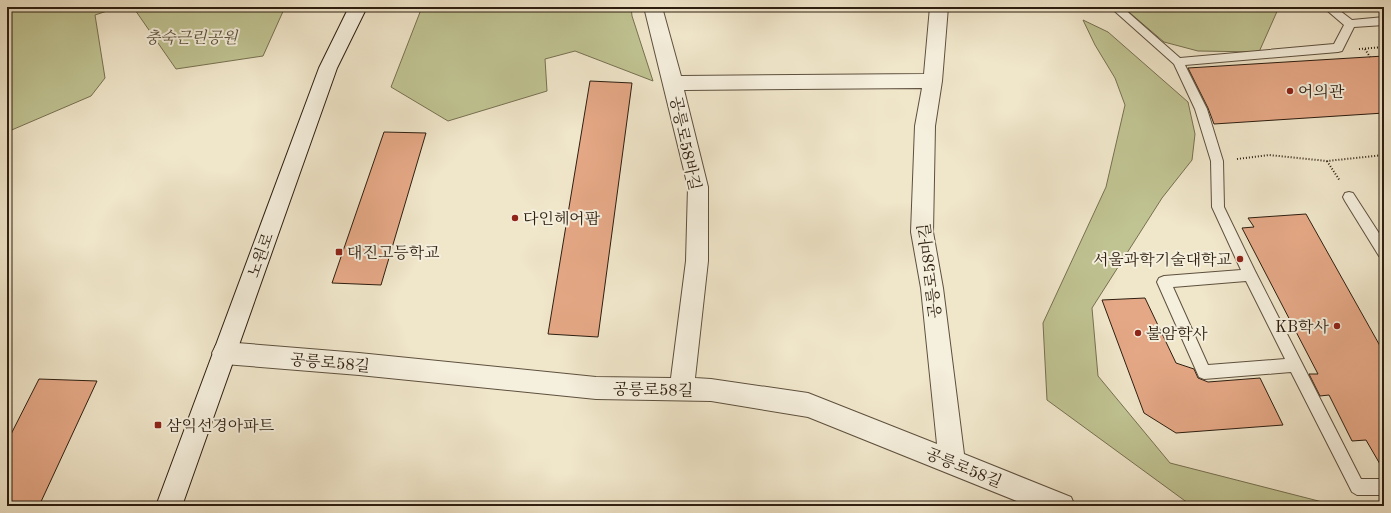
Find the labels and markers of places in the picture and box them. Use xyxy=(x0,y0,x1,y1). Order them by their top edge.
place label: 어의관 xyxy=(1298,84,1345,101)
marker: 어의관 xyxy=(1285,86,1295,96)
place label: 다인헤어팜 xyxy=(523,211,601,228)
marker: 다인헤어팜 xyxy=(510,213,520,223)
place label: 대진고등학교 xyxy=(347,245,440,262)
marker: 대진고등학교 xyxy=(334,247,344,257)
place label: 서울과학기술대학교 xyxy=(1093,251,1232,269)
marker: 서울과학기술대학교 xyxy=(1235,254,1245,264)
place label: KB학사 xyxy=(1275,319,1330,336)
marker: KB학사 xyxy=(1332,321,1342,331)
place label: 불암학사 xyxy=(1146,325,1208,343)
marker: 불암학사 xyxy=(1133,328,1143,338)
place label: 삼익선경아파트 xyxy=(166,418,275,435)
marker: 삼익선경아파트 xyxy=(153,420,163,430)

